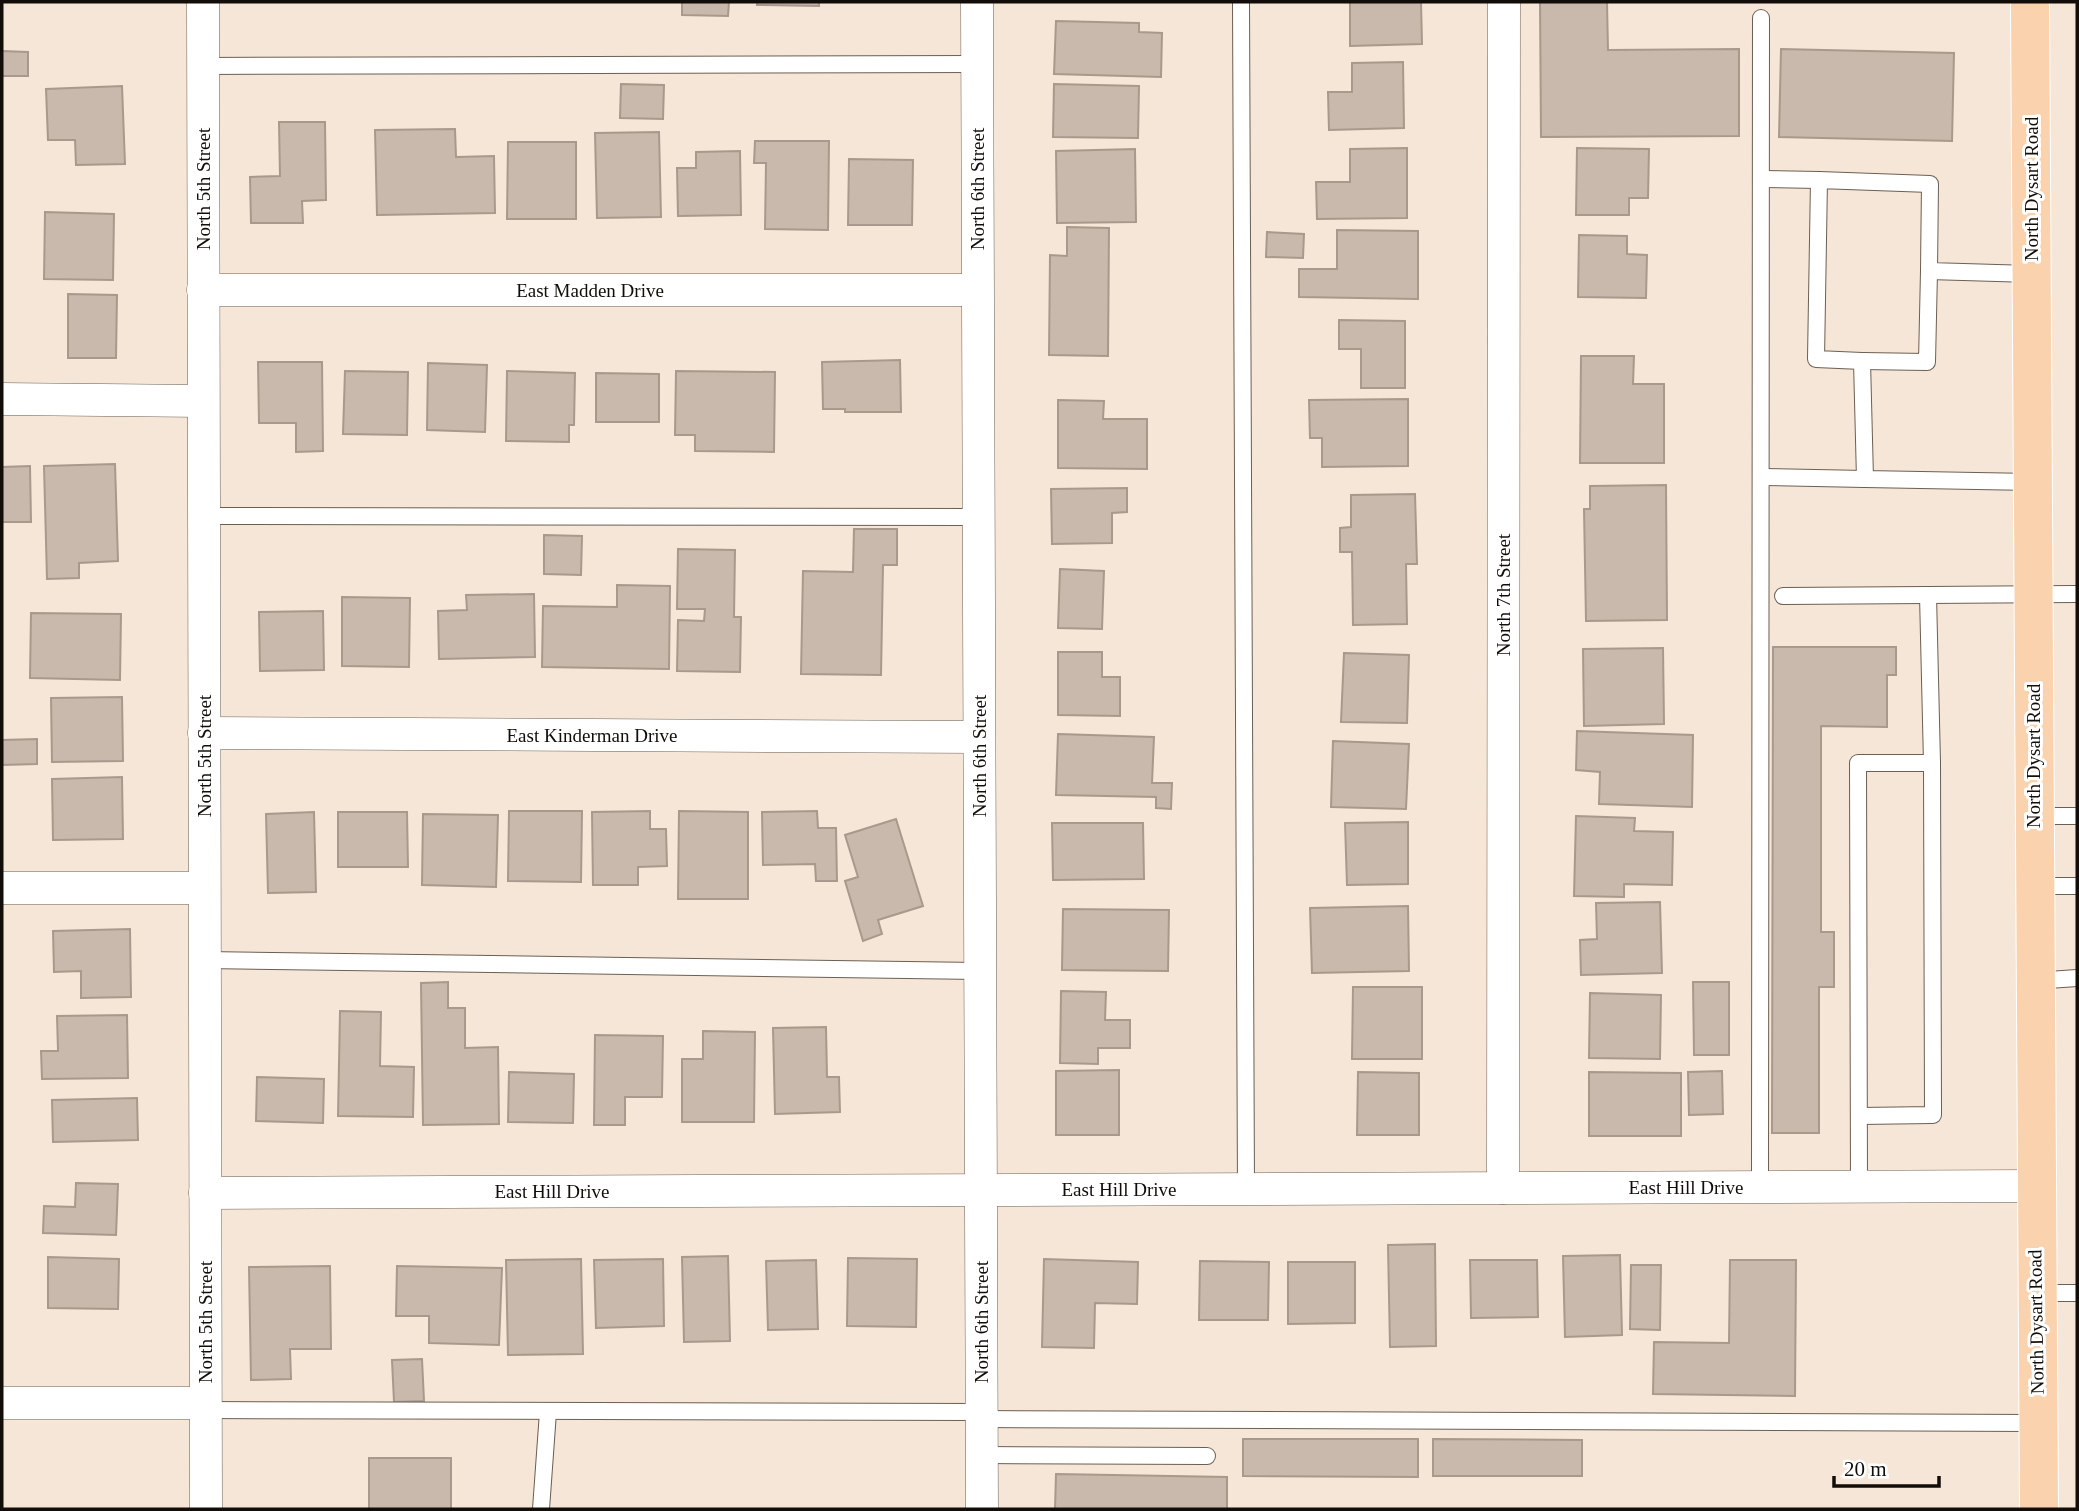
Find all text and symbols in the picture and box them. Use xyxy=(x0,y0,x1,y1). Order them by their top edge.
street label: North Dysart Road xyxy=(2021,116,2042,261)
street label: North 5th Street xyxy=(193,127,214,250)
street label: North 6th Street xyxy=(967,127,988,250)
street label: East Madden Drive xyxy=(516,280,664,301)
street label: North 7th Street xyxy=(1493,533,1514,656)
street label: North Dysart Road xyxy=(2023,683,2044,828)
street label: North 5th Street xyxy=(194,694,215,817)
street label: North 6th Street xyxy=(969,694,990,817)
street label: East Kinderman Drive xyxy=(507,725,677,746)
street label: East Hill Drive xyxy=(1628,1177,1744,1198)
street label: East Hill Drive xyxy=(1061,1179,1177,1200)
street label: East Hill Drive xyxy=(494,1181,610,1202)
street label: North Dysart Road xyxy=(2024,1249,2048,1394)
street label: North 5th Street xyxy=(195,1260,216,1383)
street label: North 6th Street xyxy=(971,1260,992,1383)
scale bar xyxy=(1834,1444,1939,1488)
text: 20 m xyxy=(1844,1457,1887,1481)

